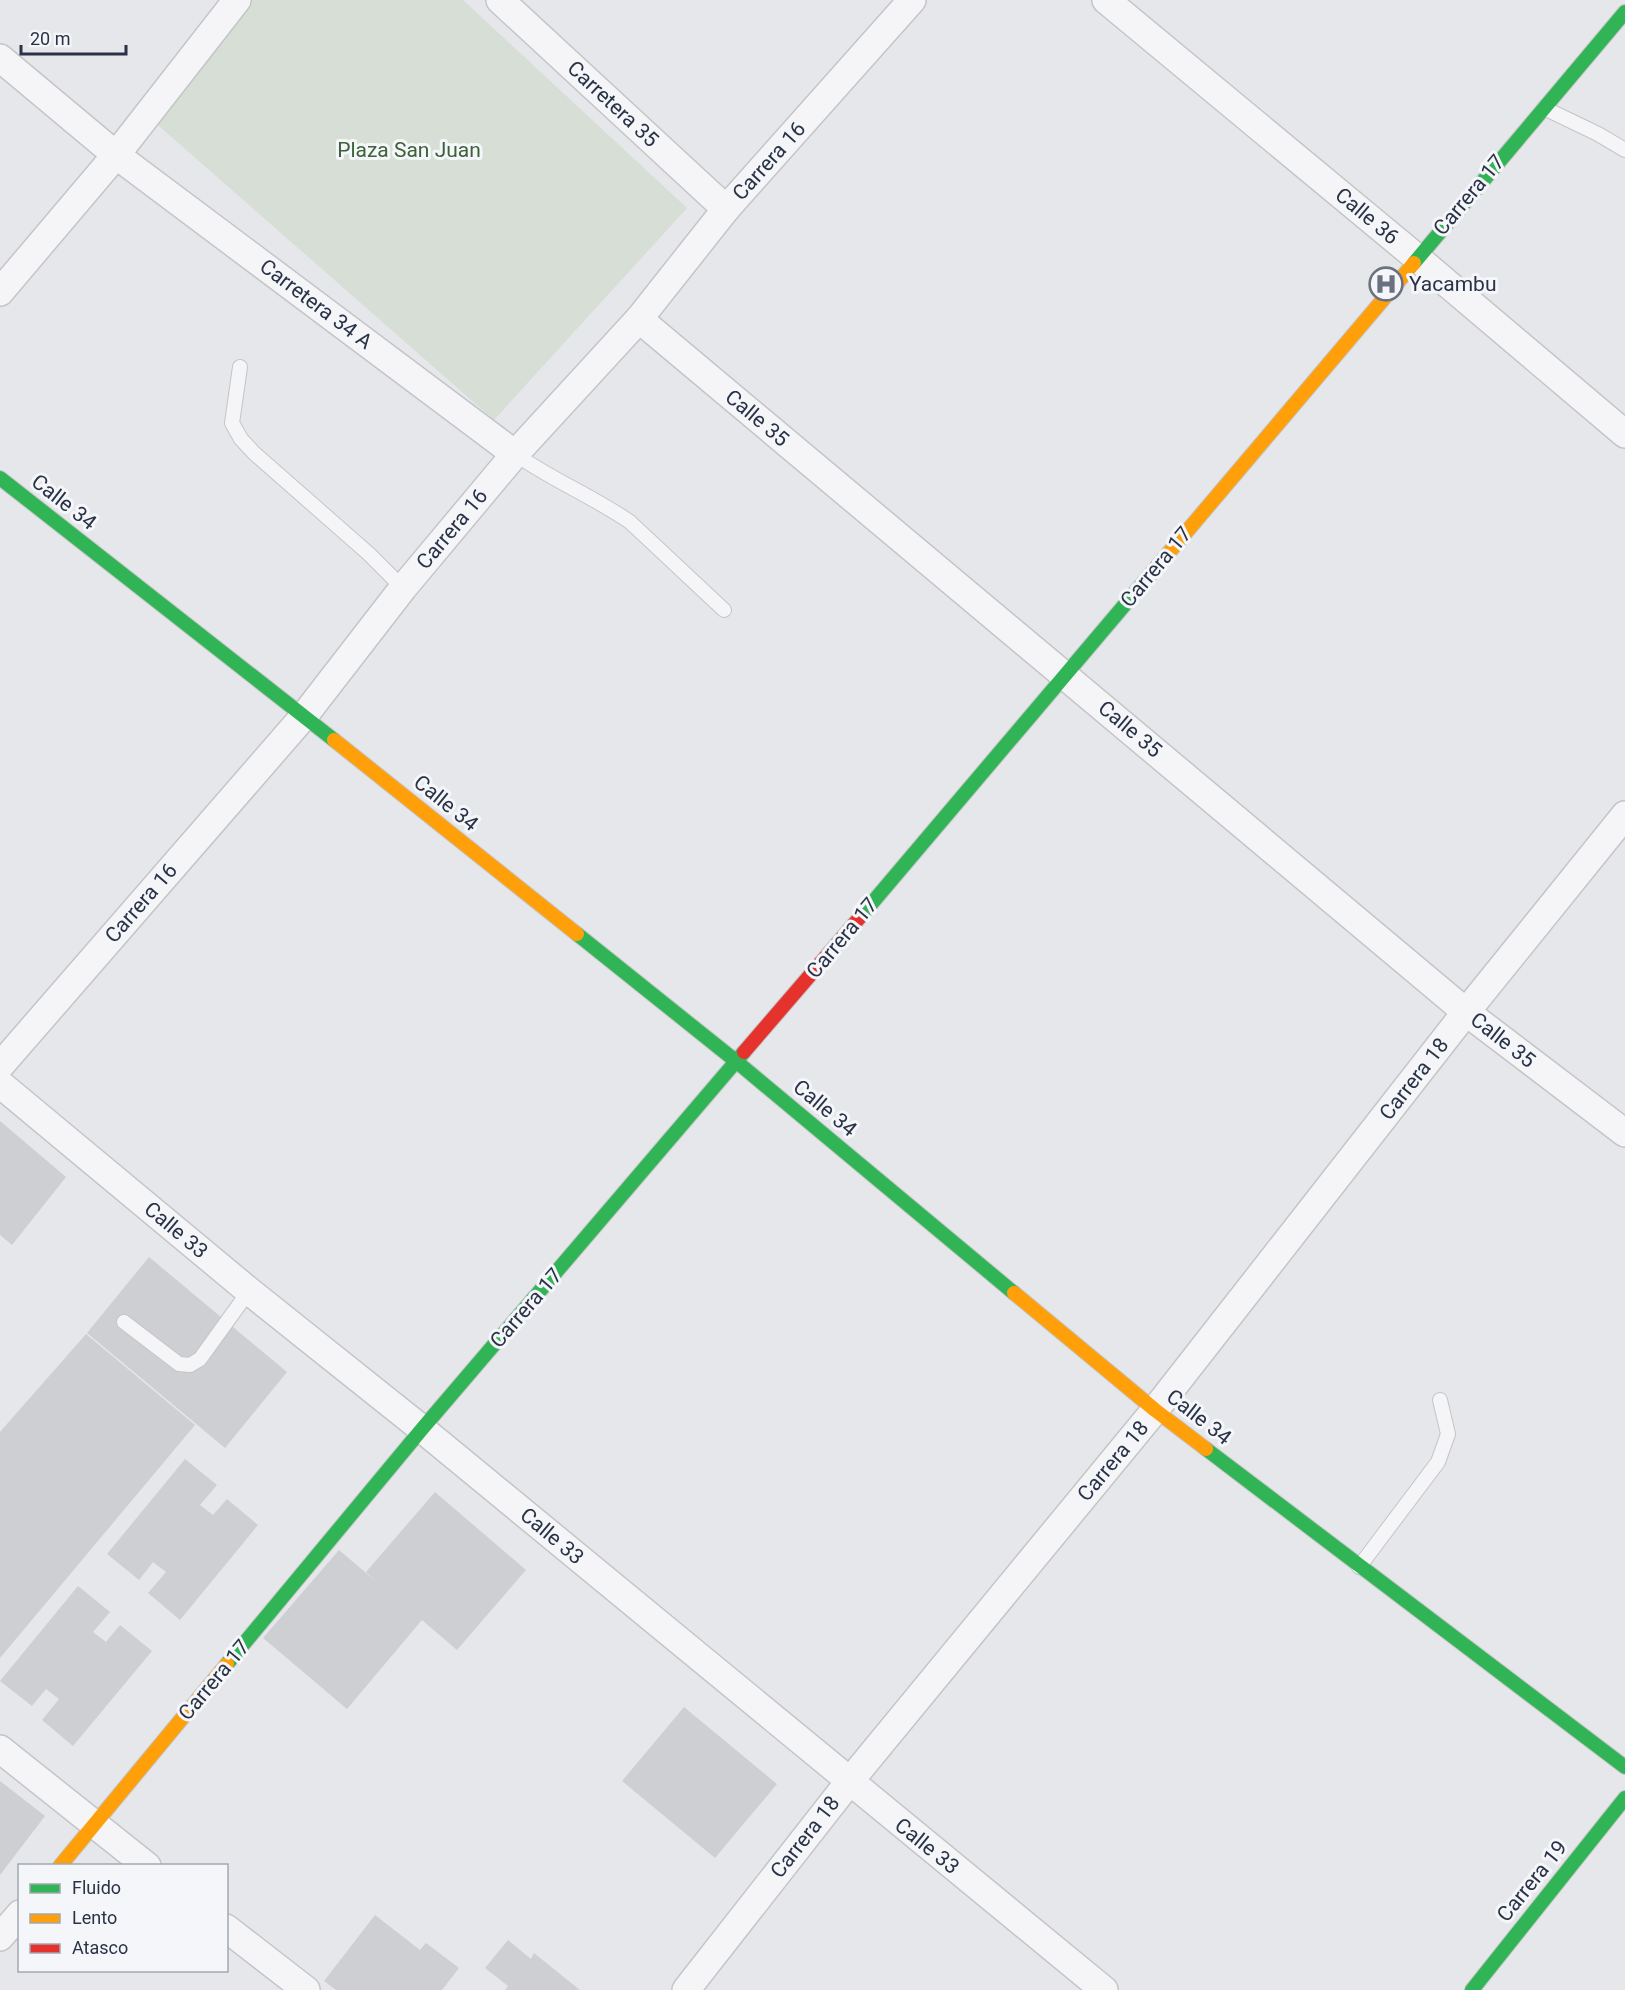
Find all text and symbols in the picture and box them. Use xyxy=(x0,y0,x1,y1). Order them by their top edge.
scale bar xyxy=(21,18,126,56)
text: 20 m xyxy=(30,28,70,49)
street label: Carretera 35 xyxy=(563,56,663,152)
street label: Carrera 16 xyxy=(728,117,810,205)
park label: Plaza San Juan xyxy=(337,138,481,162)
street label: Carrera 17 xyxy=(1429,150,1509,240)
street label: Calle 36 xyxy=(1330,183,1404,249)
street label: Carretera 34 A xyxy=(255,254,377,354)
hospital icon: Yacambu xyxy=(1368,266,1404,302)
place label: Yacambu xyxy=(1409,272,1497,296)
street label: Calle 35 xyxy=(720,385,794,451)
street label: Calle 34 xyxy=(27,469,101,535)
street label: Carrera 16 xyxy=(412,484,492,574)
street label: Carrera 17 xyxy=(1116,522,1196,612)
street label: Calle 35 xyxy=(1093,696,1167,762)
street label: Calle 34 xyxy=(409,770,483,836)
street label: Carrera 16 xyxy=(100,858,182,948)
street label: Carrera 17 xyxy=(802,893,882,983)
street label: Calle 35 xyxy=(1466,1007,1540,1073)
street label: Carrera 18 xyxy=(1375,1033,1453,1125)
street label: Calle 34 xyxy=(788,1075,862,1142)
street label: Calle 33 xyxy=(139,1197,213,1263)
street label: Carrera 17 xyxy=(485,1263,567,1353)
street label: Calle 34 xyxy=(1162,1384,1236,1450)
street label: Carrera 18 xyxy=(1073,1416,1153,1506)
street label: Calle 33 xyxy=(515,1503,589,1569)
street label: Carrera 17 xyxy=(174,1635,254,1725)
street label: Carrera 18 xyxy=(766,1791,844,1883)
street label: Calle 33 xyxy=(890,1813,964,1879)
street label: Carrera 19 xyxy=(1492,1836,1572,1926)
legend xyxy=(18,1864,228,1972)
text: Fluido xyxy=(72,1877,121,1898)
text: Lento xyxy=(72,1907,117,1928)
text: Atasco xyxy=(72,1937,128,1958)

